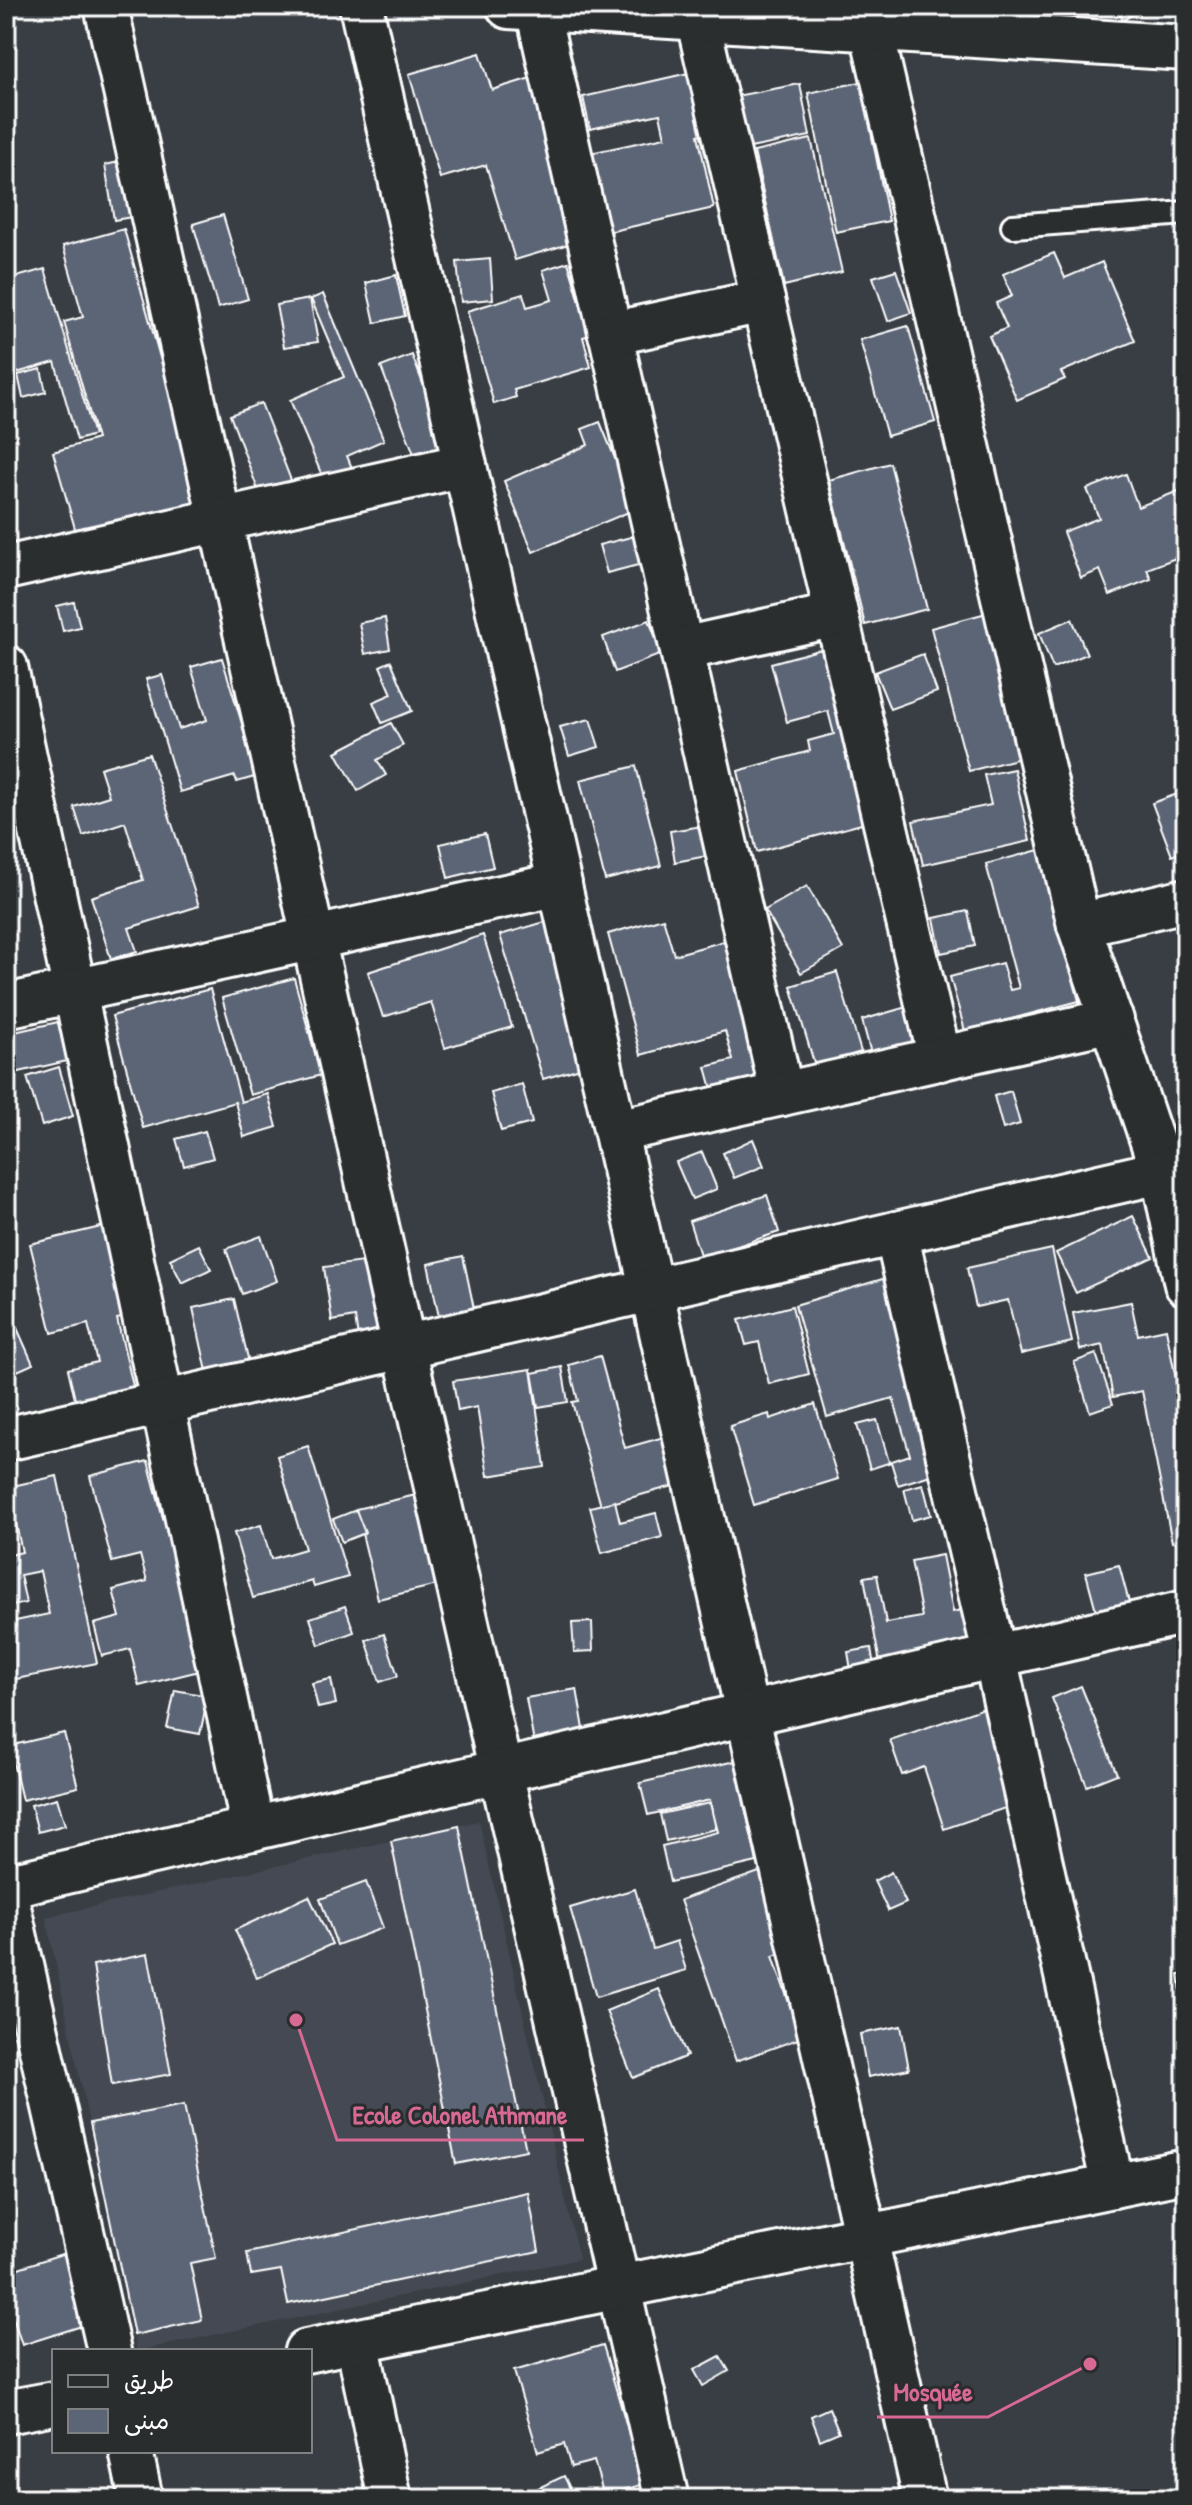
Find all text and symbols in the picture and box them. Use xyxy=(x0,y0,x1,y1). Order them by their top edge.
callout: Ecole Colonel Athmane xyxy=(337,2090,584,2140)
text: Ecole Colonel Athmane xyxy=(353,2097,568,2132)
legend xyxy=(52,2349,312,2453)
text: طريق xyxy=(124,2364,174,2396)
callout: Mosquée xyxy=(877,2367,988,2417)
text: Mosquée xyxy=(893,2374,973,2410)
text: مبنى xyxy=(124,2404,169,2436)

